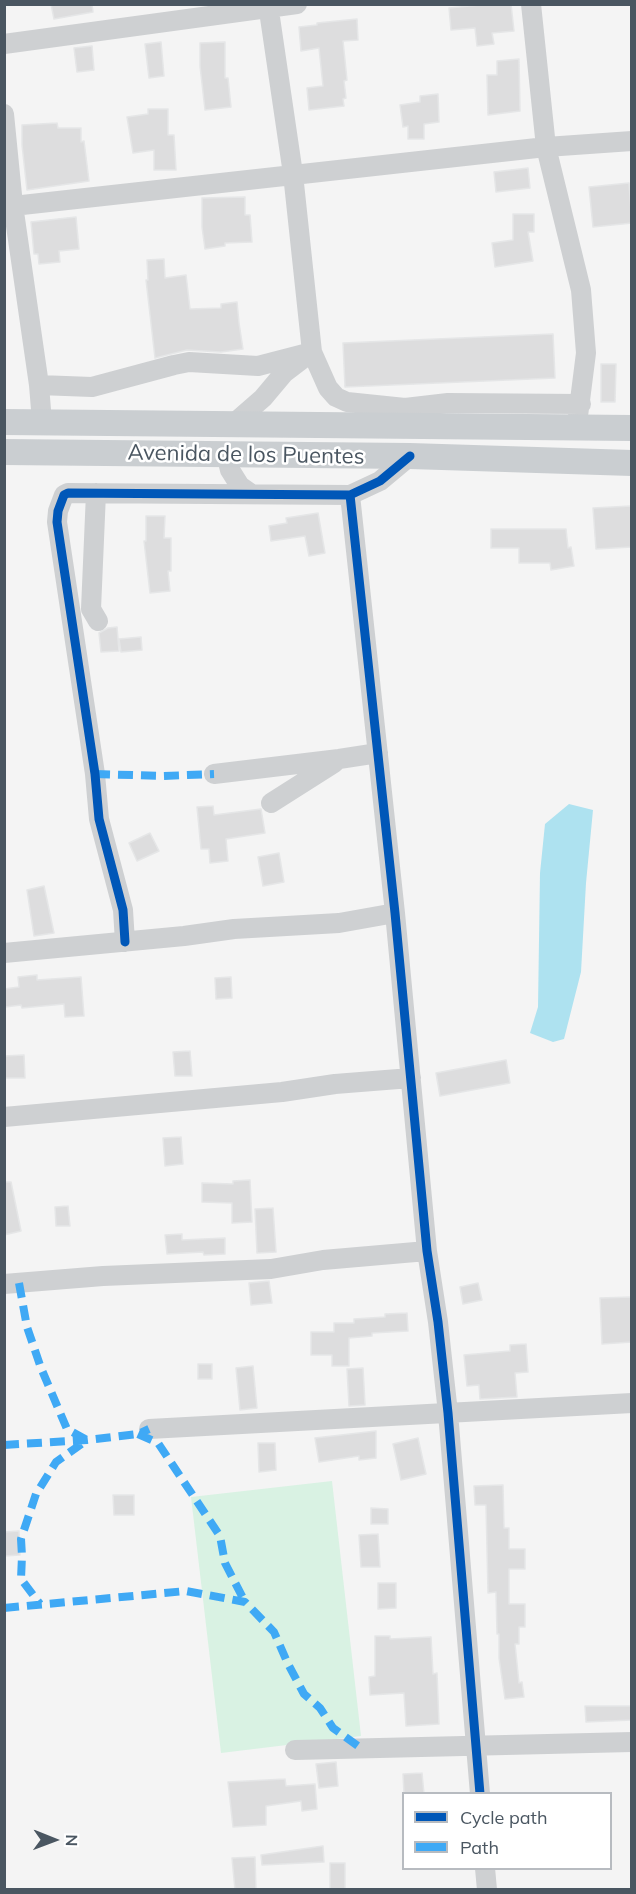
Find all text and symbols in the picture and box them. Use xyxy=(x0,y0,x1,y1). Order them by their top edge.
street label: Avenida de los Puentes xyxy=(127,440,365,470)
legend xyxy=(402,1792,612,1870)
text: Cycle path xyxy=(460,1806,547,1829)
north arrow xyxy=(24,1810,84,1870)
text: N xyxy=(62,1834,82,1847)
text: Path xyxy=(460,1836,499,1859)

